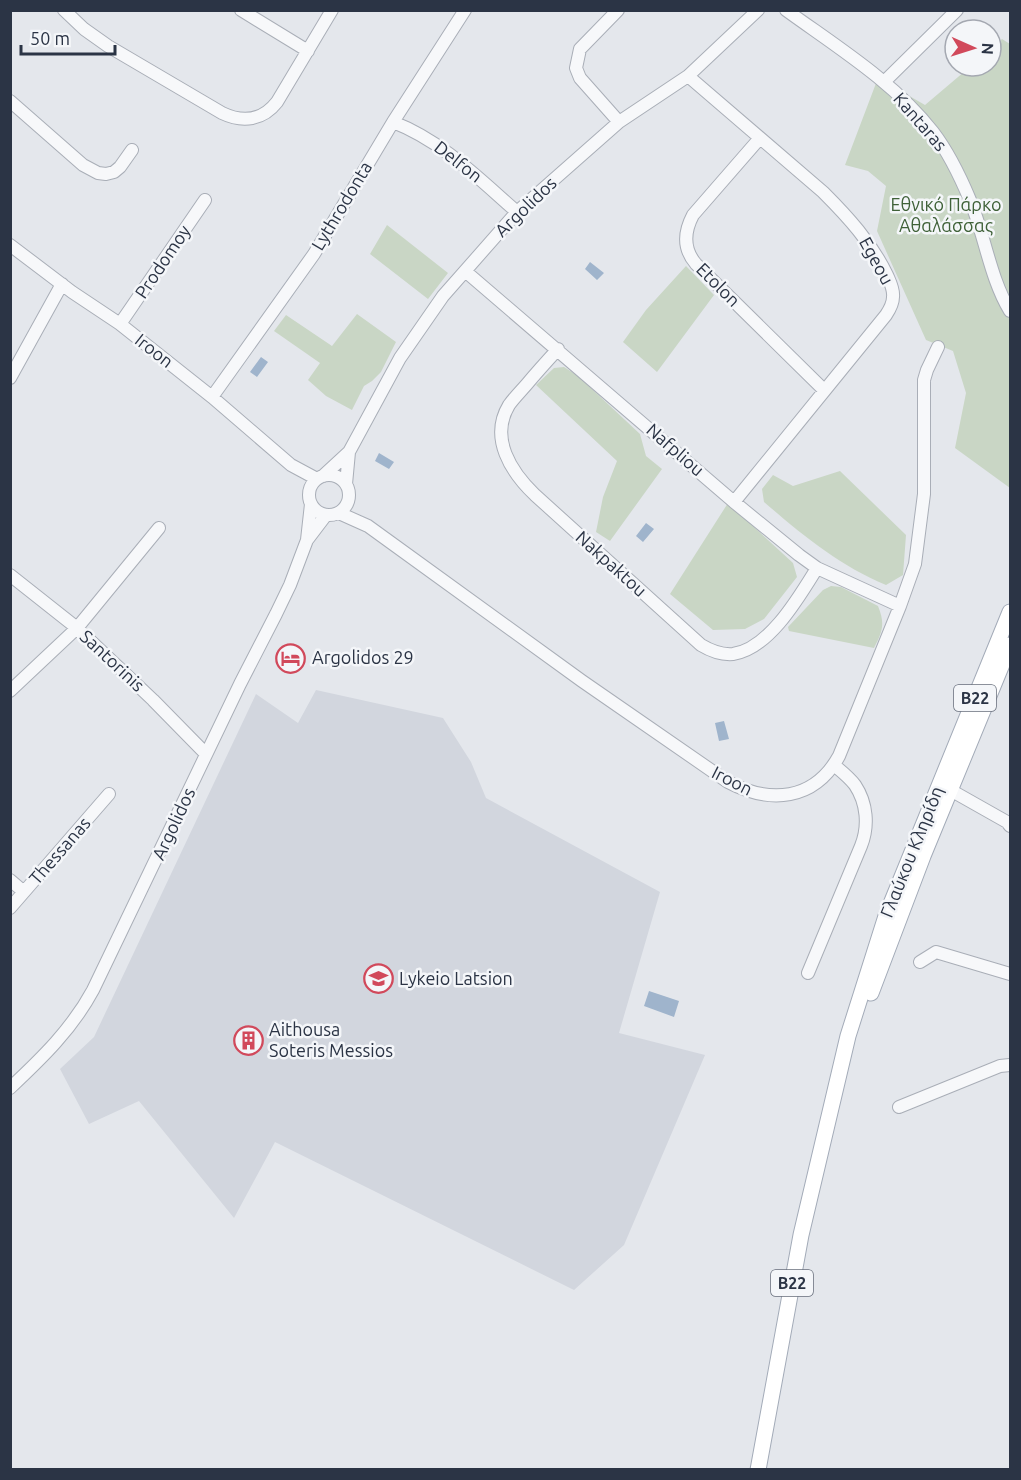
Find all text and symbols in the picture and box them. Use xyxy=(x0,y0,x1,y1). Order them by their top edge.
scale bar xyxy=(21,18,116,56)
north arrow xyxy=(943,18,1003,78)
text: 50 m xyxy=(30,28,70,48)
text: N xyxy=(979,42,997,55)
street label: Kantaras xyxy=(890,88,952,155)
street label: Delfon xyxy=(431,136,486,186)
street label: Lythrodonta xyxy=(307,158,375,253)
street label: Argolidos xyxy=(491,172,560,240)
park label: Εθνικό Πάρκο Αθαλάσσας xyxy=(891,194,1001,236)
street label: Prodomoy xyxy=(130,221,194,302)
street label: Egeou xyxy=(856,233,898,288)
street label: Etolon xyxy=(693,258,745,310)
street label: Iroon xyxy=(132,329,178,371)
street label: Nafpliou xyxy=(643,419,708,480)
street label: Nakpaktou xyxy=(572,526,651,600)
street label: Santorinis xyxy=(77,626,149,695)
hotel icon: Argolidos 29 xyxy=(275,642,307,674)
place label: Argolidos 29 xyxy=(312,647,414,667)
road number: B22 xyxy=(954,685,996,711)
street label: Iroon xyxy=(709,761,756,799)
street label: Γλαύκου Κληρίδη xyxy=(876,783,946,920)
street label: Argolidos xyxy=(148,784,199,863)
street label: Thessanas xyxy=(25,813,94,888)
school or university icon: Lykeio Latsion xyxy=(362,963,394,995)
place label: Lykeio Latsion xyxy=(399,968,513,988)
place label: Aithousa Soteris Messios xyxy=(269,1019,393,1060)
building icon: Aithousa Soteris Messios xyxy=(232,1024,264,1056)
road number: B22 xyxy=(771,1270,813,1296)

